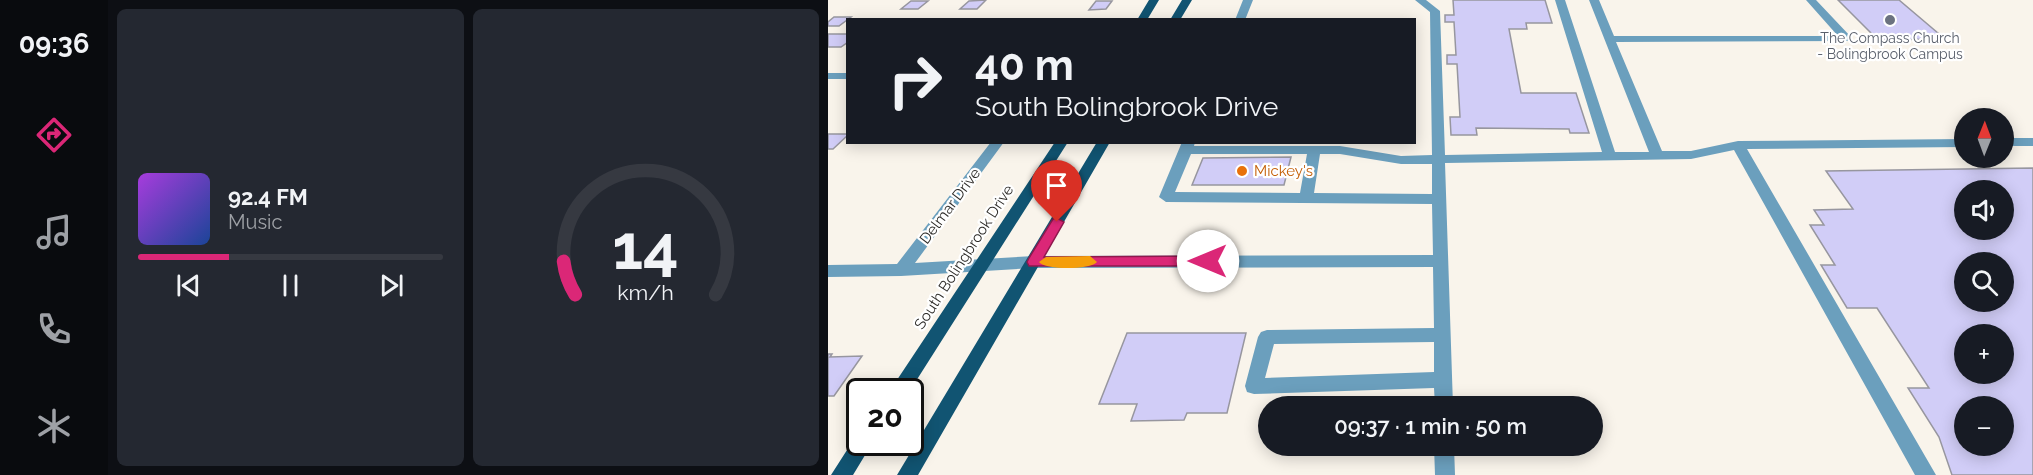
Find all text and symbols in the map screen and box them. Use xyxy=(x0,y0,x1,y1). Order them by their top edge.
marker: The Compass Church - Bolingbrook Campus xyxy=(1883,13,1897,27)
text: 09:36 xyxy=(19,28,89,59)
place label: The Compass Church - Bolingbrook Campus xyxy=(1817,30,1963,62)
text: 40 m xyxy=(975,41,1074,90)
icon: right xyxy=(876,42,954,120)
text: South Bolingbrook Drive xyxy=(975,91,1278,122)
north arrow xyxy=(1954,108,2014,168)
map controls xyxy=(1954,108,2014,456)
icon: directions xyxy=(33,114,75,156)
pin xyxy=(1031,160,1082,222)
place label: Mickey's xyxy=(1254,162,1313,180)
street label: Delmar Drive xyxy=(916,164,984,247)
marker: Mickey's xyxy=(1235,164,1249,178)
icon: arrive xyxy=(1040,169,1073,202)
button: sound xyxy=(1954,180,2014,240)
street label: South Bolingbrook Drive xyxy=(911,181,1018,333)
text: 92.4 FM xyxy=(228,184,308,210)
text: Music xyxy=(228,210,282,234)
text: 14 xyxy=(613,210,679,284)
icon: music xyxy=(33,211,75,253)
position arrow xyxy=(1176,229,1240,293)
button: search xyxy=(1954,252,2014,312)
icon: previous xyxy=(172,269,205,302)
icon: pause xyxy=(274,269,307,302)
icon: next xyxy=(375,269,408,302)
text: km/h xyxy=(617,280,674,305)
icon: phone xyxy=(33,308,75,350)
button: + xyxy=(1954,324,2014,384)
speed limit sign: 20 xyxy=(846,378,924,456)
button: − xyxy=(1954,396,2014,456)
icon: climate xyxy=(33,405,75,447)
text: 09:37 · 1 min · 50 m xyxy=(1334,413,1527,439)

